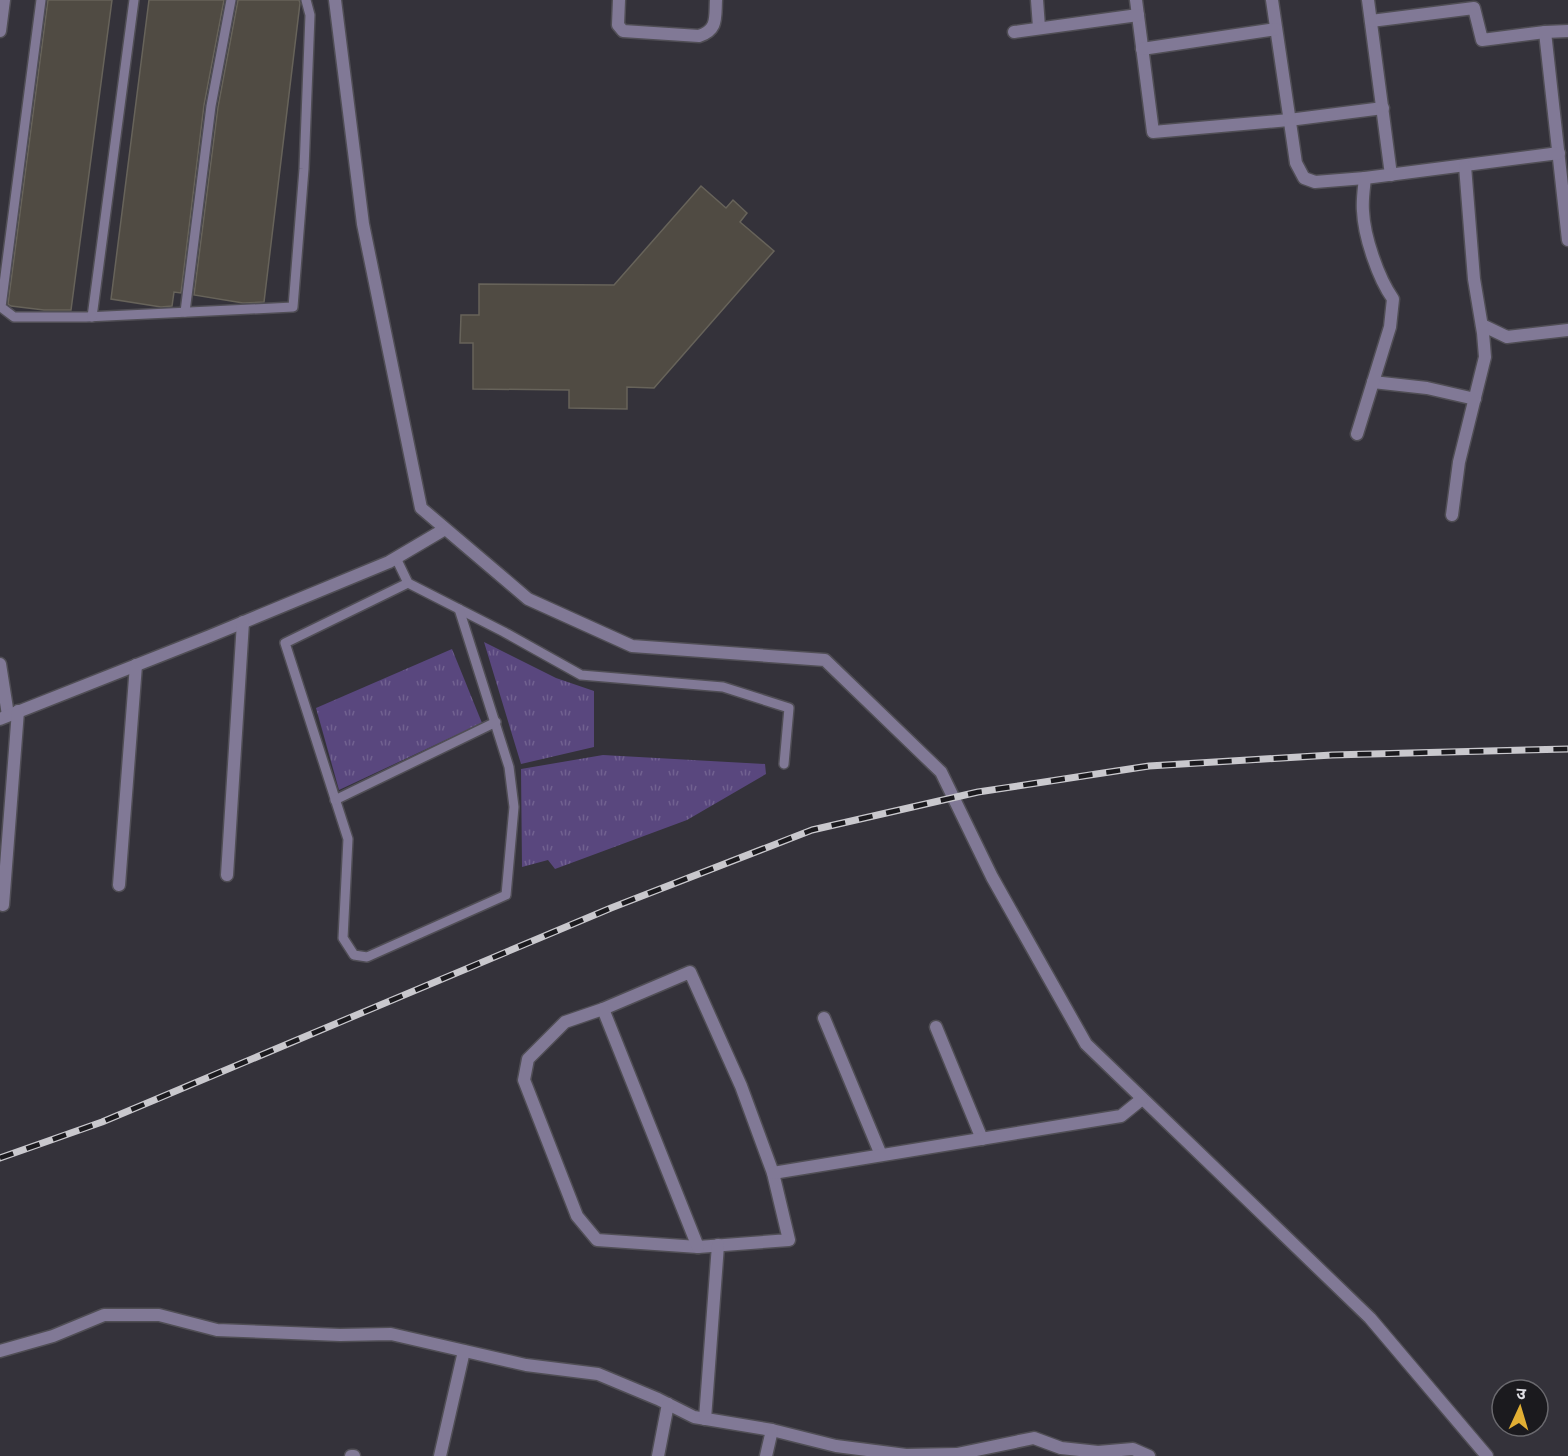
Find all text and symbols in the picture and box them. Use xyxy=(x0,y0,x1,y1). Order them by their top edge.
north arrow xyxy=(1490,1378,1550,1438)
text: उ xyxy=(1516,1383,1527,1403)

